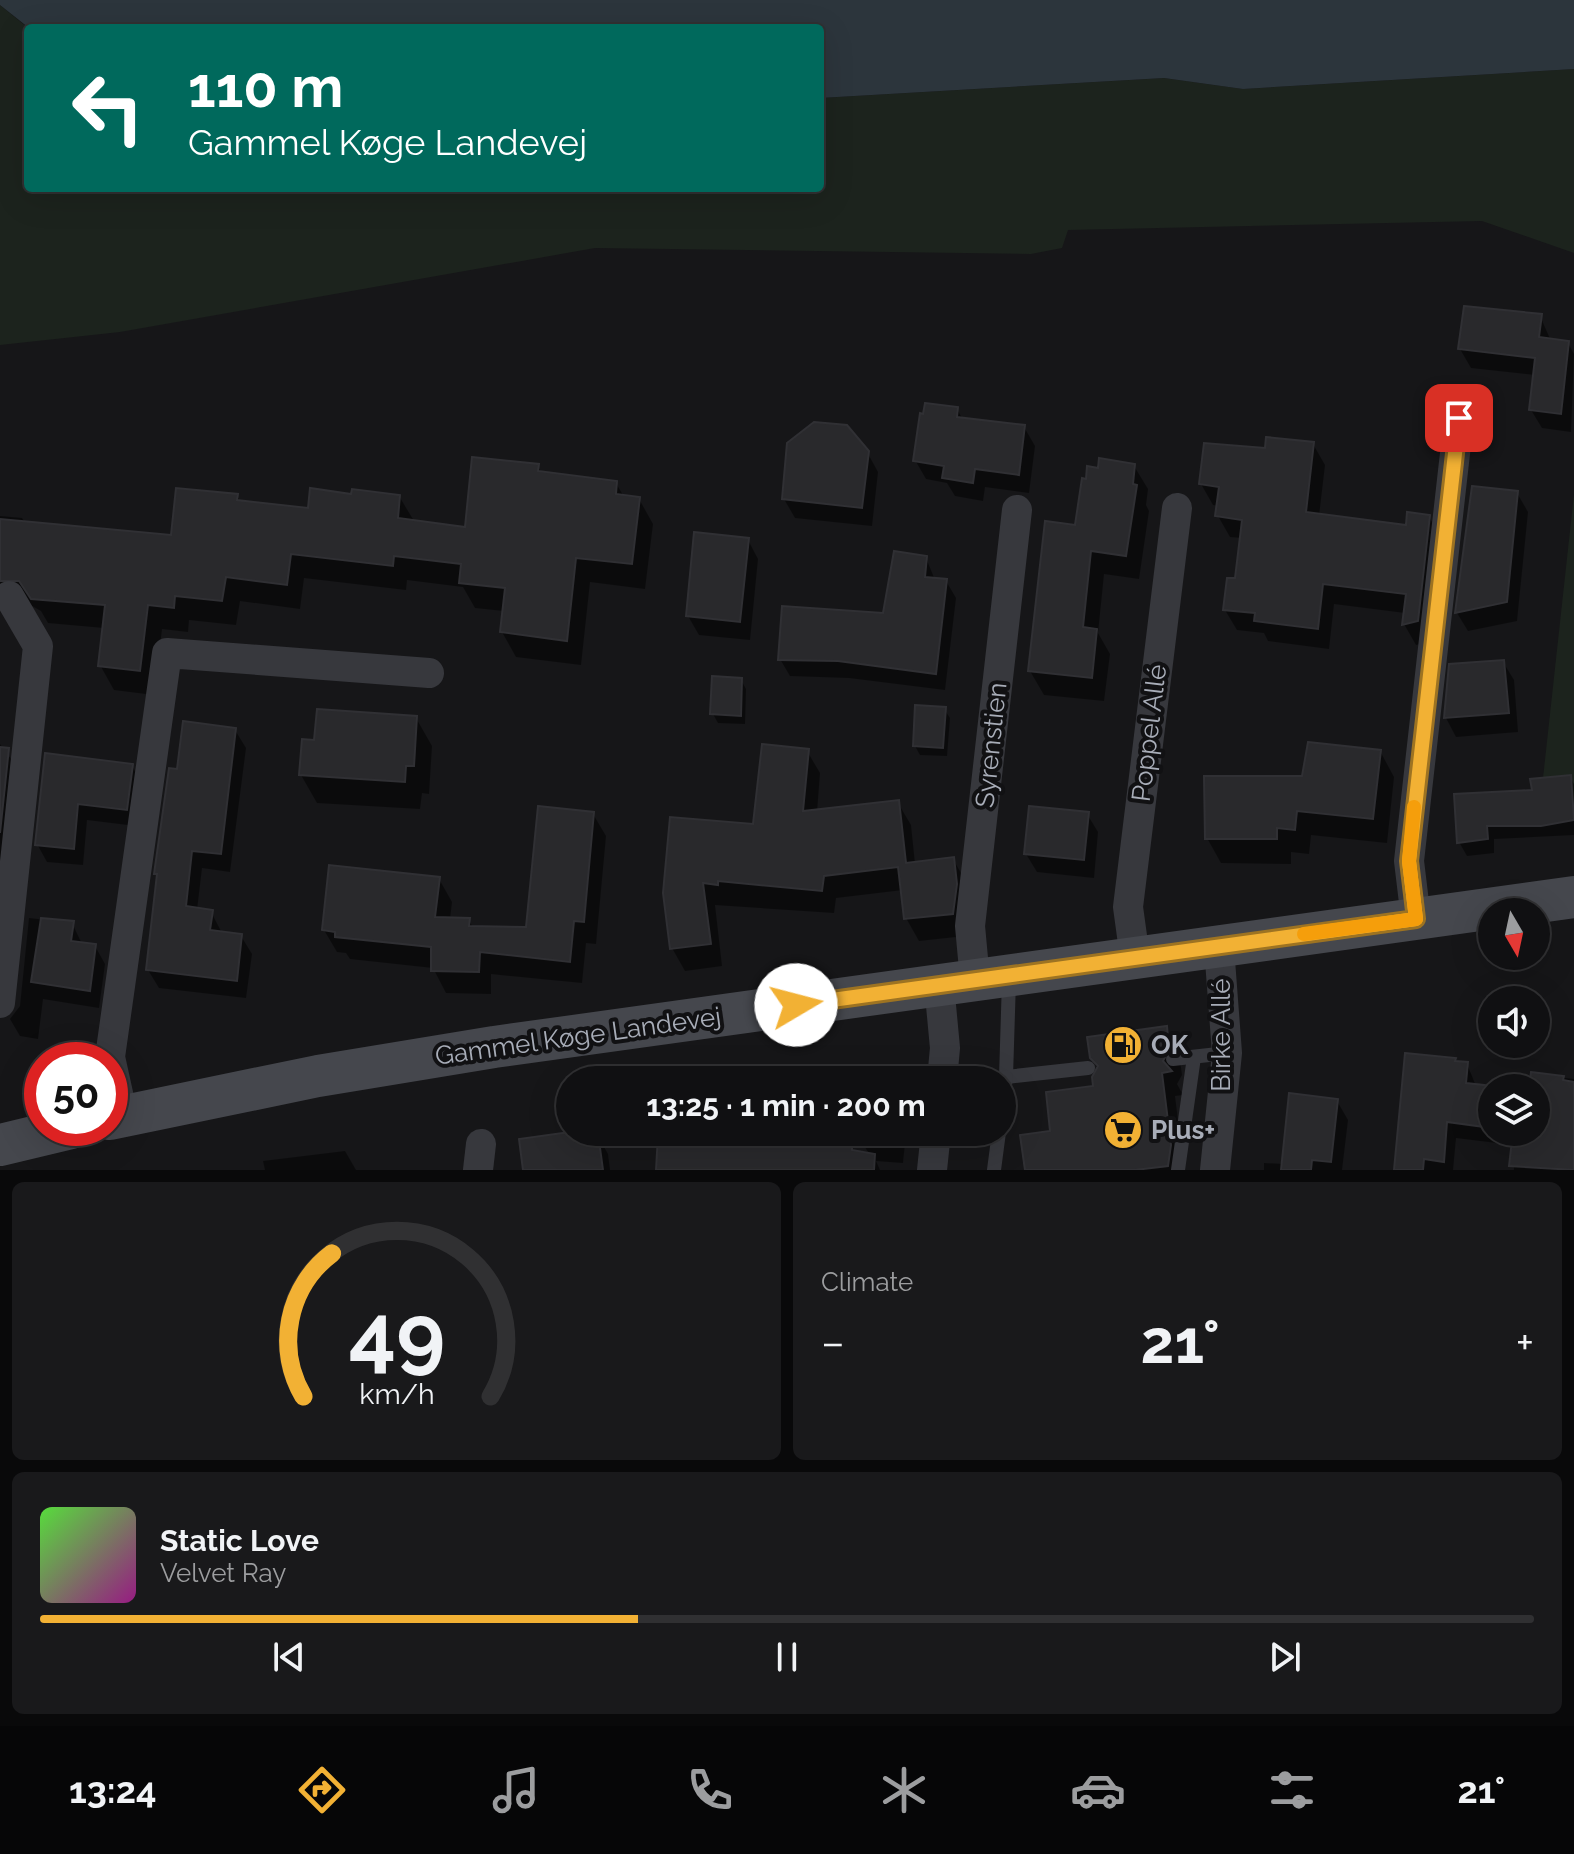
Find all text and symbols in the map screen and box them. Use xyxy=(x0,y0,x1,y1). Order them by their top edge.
text: 110 m xyxy=(188,54,343,120)
icon: left xyxy=(56,56,160,160)
text: Gammel Køge Landevej xyxy=(188,121,587,163)
pin xyxy=(1425,384,1493,452)
icon: arrive xyxy=(1437,396,1481,440)
street label: Poppel Allé xyxy=(1126,663,1172,803)
street label: Syrenstien xyxy=(970,681,1012,809)
north arrow xyxy=(1478,898,1550,970)
map controls xyxy=(1478,898,1550,1146)
position arrow xyxy=(754,963,838,1047)
street label: Birke Allé xyxy=(1206,978,1236,1092)
button: sound xyxy=(1478,986,1550,1058)
street label: Gammel Køge Landevej xyxy=(433,1001,723,1071)
fuel station icon: OK xyxy=(1102,1024,1144,1066)
place label: OK xyxy=(1151,1030,1189,1060)
speed limit sign: 50 xyxy=(24,1042,128,1146)
button: layers xyxy=(1478,1074,1550,1146)
text: 13:25 · 1 min · 200 m xyxy=(646,1088,926,1123)
supermarket icon: Plus+ xyxy=(1102,1109,1144,1151)
place label: Plus+ xyxy=(1151,1115,1215,1145)
text: Climate xyxy=(821,1267,913,1297)
text: 49 xyxy=(348,1285,445,1382)
text: 21° xyxy=(1141,1307,1220,1377)
text: − xyxy=(821,1317,845,1368)
text: + xyxy=(1516,1317,1534,1368)
text: km/h xyxy=(359,1377,434,1411)
text: Static Love xyxy=(160,1523,319,1558)
text: Velvet Ray xyxy=(160,1558,286,1588)
icon: previous xyxy=(267,1635,311,1679)
icon: pause xyxy=(765,1635,809,1679)
icon: next xyxy=(1263,1635,1307,1679)
icon: directions xyxy=(294,1762,350,1818)
icon: music xyxy=(488,1762,544,1818)
icon: phone xyxy=(682,1762,738,1818)
icon: climate xyxy=(876,1762,932,1818)
icon: car xyxy=(1070,1762,1126,1818)
icon: filters xyxy=(1264,1762,1320,1818)
text: 13:24 xyxy=(69,1769,157,1811)
text: 21° xyxy=(1457,1769,1505,1811)

